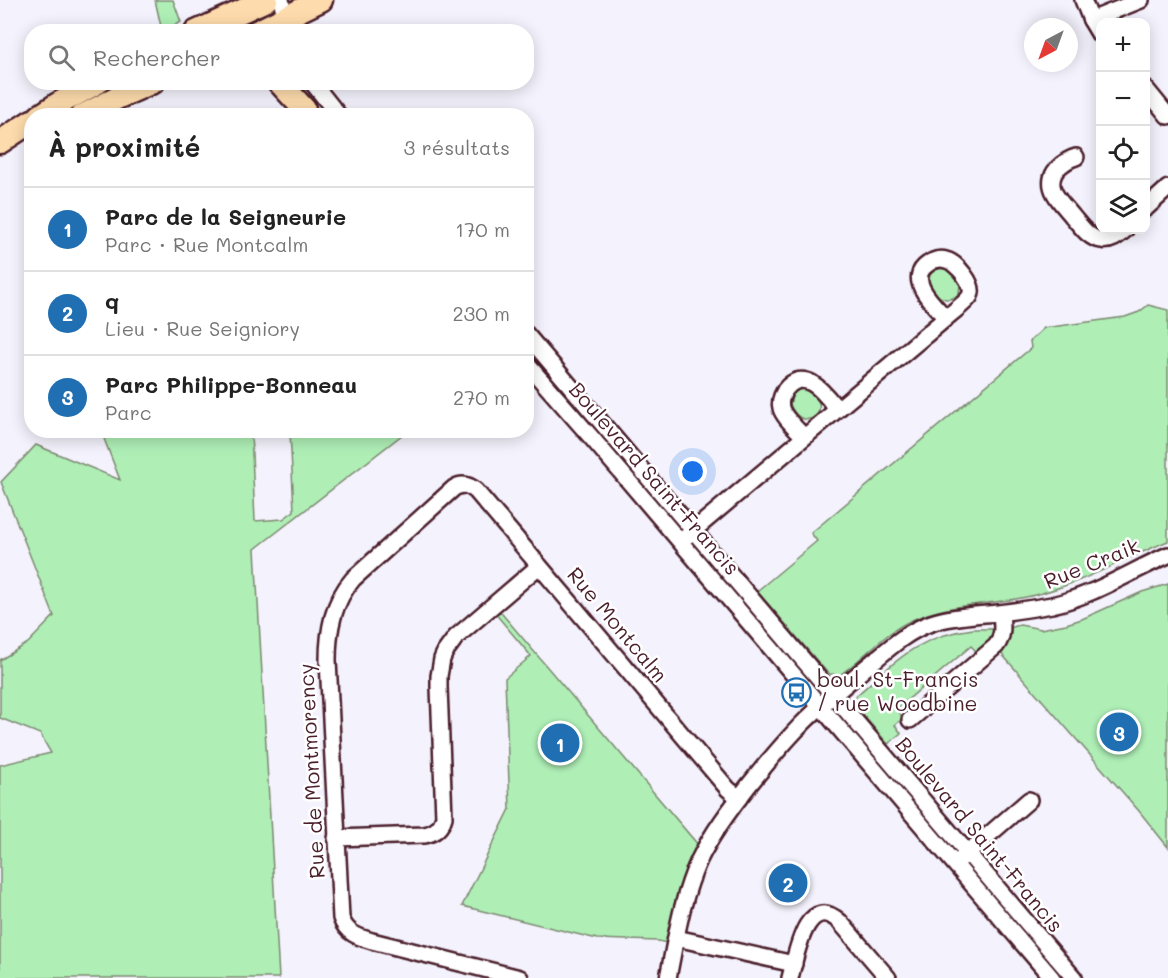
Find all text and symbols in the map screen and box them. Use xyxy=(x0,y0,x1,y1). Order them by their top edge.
north arrow xyxy=(1024,18,1078,72)
map controls xyxy=(1096,18,1150,234)
button: + xyxy=(1096,18,1150,72)
search box xyxy=(24,24,534,90)
icon: search xyxy=(45,41,78,74)
text: Rechercher xyxy=(93,43,221,72)
button: − xyxy=(1096,72,1150,126)
button: locate xyxy=(1096,126,1150,180)
text: À proximité xyxy=(48,130,200,164)
text: 3 résultats xyxy=(404,134,510,160)
button: layers xyxy=(1096,180,1150,234)
text: Parc de la Seigneurie xyxy=(105,202,346,231)
text: 1 xyxy=(63,216,72,242)
text: 170 m xyxy=(455,216,510,242)
text: Parc · Rue Montcalm xyxy=(105,231,308,257)
text: q xyxy=(105,286,119,315)
text: 2 xyxy=(62,300,73,326)
text: 230 m xyxy=(452,300,510,326)
text: Lieu · Rue Seigniory xyxy=(105,315,300,341)
text: Parc Philippe-Bonneau xyxy=(105,370,357,399)
street label: Boulevard Saint-Francis xyxy=(564,376,746,580)
text: 3 xyxy=(62,384,74,410)
text: 270 m xyxy=(453,384,510,410)
text: Parc xyxy=(105,399,151,425)
your location xyxy=(678,457,707,486)
street label: Rue Craik xyxy=(1040,531,1143,594)
street label: Rue Montcalm xyxy=(562,561,674,687)
street label: Rue de Montmorency xyxy=(291,663,330,879)
place label: boul. St-Francis / rue Woodbine xyxy=(817,665,978,716)
bus stop icon: boul. St-Francis / rue Woodbine xyxy=(780,676,812,708)
pin: 3 xyxy=(1100,710,1138,754)
pin: 1 xyxy=(540,720,580,766)
street label: Boulevard Saint-Francis xyxy=(890,731,1070,937)
pin: 2 xyxy=(768,860,808,906)

